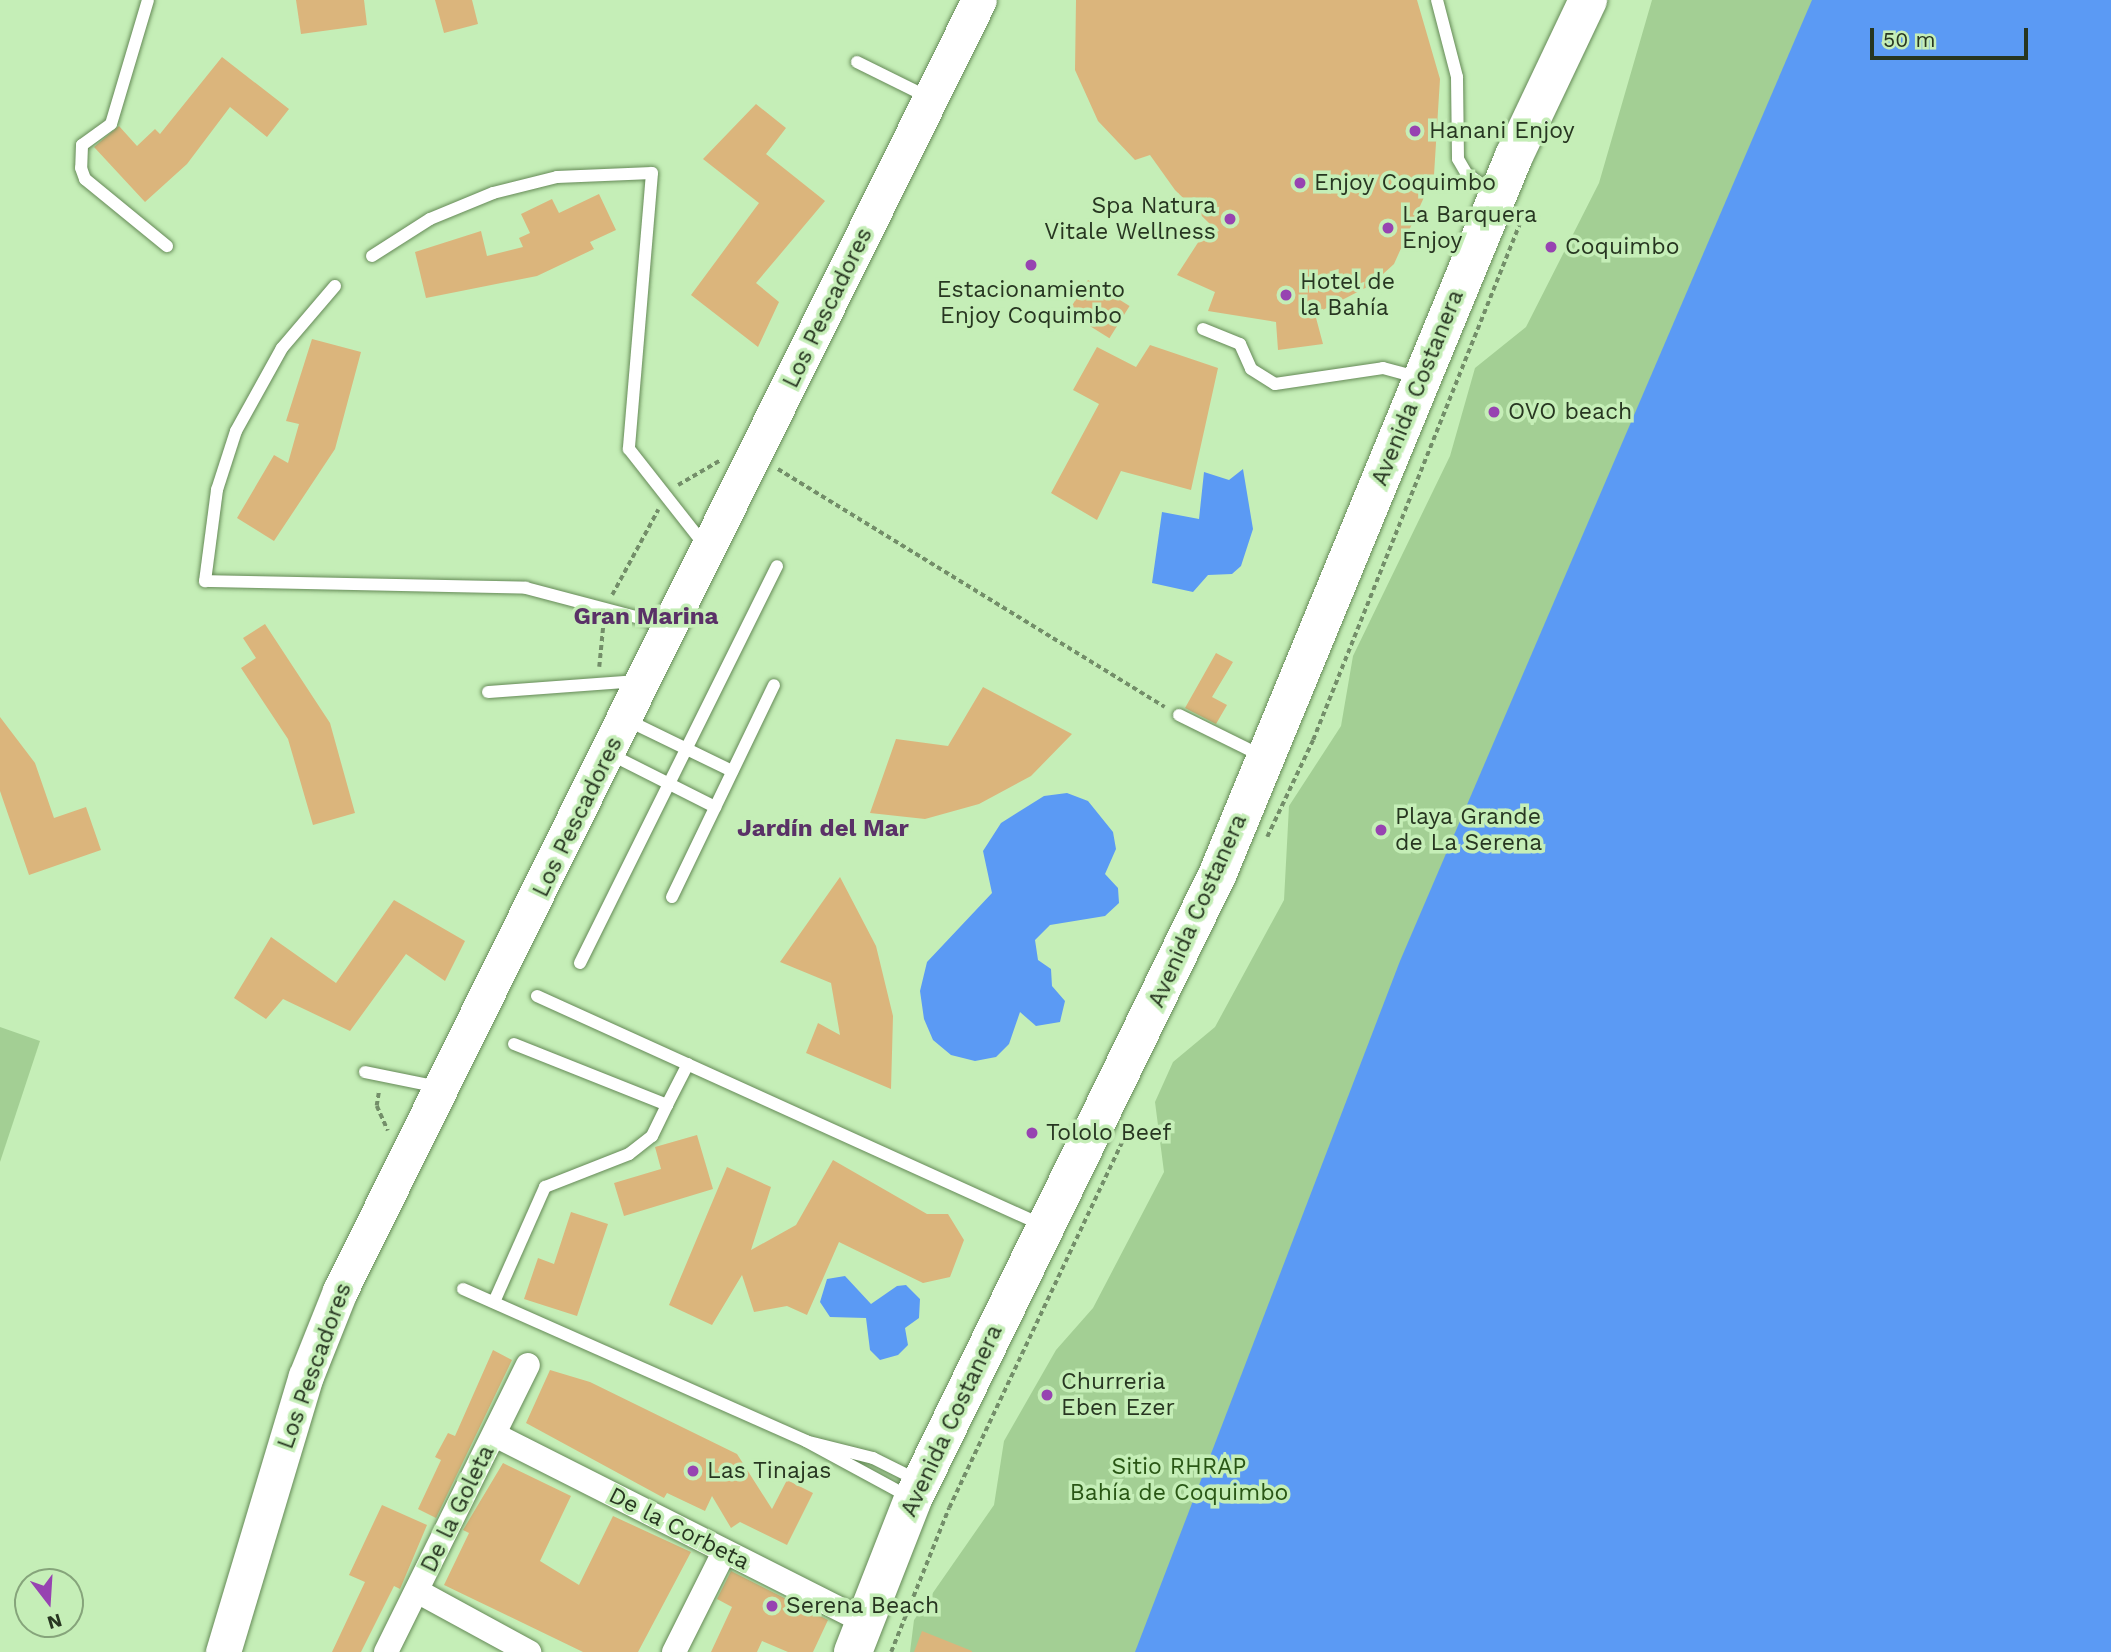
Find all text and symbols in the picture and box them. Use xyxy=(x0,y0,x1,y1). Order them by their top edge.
scale bar xyxy=(1873,14,2030,58)
text: 50 m xyxy=(1883,27,1935,52)
place label: Hanani Enjoy xyxy=(1429,117,1575,145)
marker: Hanani Enjoy xyxy=(1407,123,1423,139)
place label: Enjoy Coquimbo xyxy=(1314,169,1497,197)
marker: Enjoy Coquimbo xyxy=(1292,175,1308,191)
place label: Spa Natura Vitale Wellness xyxy=(1044,192,1216,246)
place label: La Barquera Enjoy xyxy=(1402,201,1538,255)
marker: Spa Natura Vitale Wellness xyxy=(1222,211,1238,227)
marker: La Barquera Enjoy xyxy=(1380,220,1396,236)
street label: Los Pescadores xyxy=(777,223,879,393)
place label: Coquimbo xyxy=(1565,233,1679,261)
marker: Coquimbo xyxy=(1543,239,1559,255)
marker: Estacionamiento Enjoy Coquimbo xyxy=(1023,257,1039,273)
place label: Hotel de la Bahía xyxy=(1300,268,1396,322)
place label: Estacionamiento Enjoy Coquimbo xyxy=(937,276,1125,330)
street label: Avenida Costanera xyxy=(1366,286,1470,490)
marker: Hotel de la Bahía xyxy=(1278,287,1294,303)
place label: OVO beach xyxy=(1508,398,1632,426)
marker: OVO beach xyxy=(1486,404,1502,420)
district label: Gran Marina xyxy=(574,603,718,631)
street label: Los Pescadores xyxy=(527,732,629,902)
place label: Playa Grande de La Serena xyxy=(1395,803,1543,857)
street label: Avenida Costanera xyxy=(1143,810,1253,1012)
district label: Jardín del Mar xyxy=(737,815,909,843)
marker: Playa Grande de La Serena xyxy=(1373,822,1389,838)
place label: Tololo Beef xyxy=(1046,1119,1171,1147)
marker: Tololo Beef xyxy=(1024,1125,1040,1141)
street label: Los Pescadores xyxy=(272,1279,358,1453)
street label: Avenida Costanera xyxy=(895,1320,1009,1522)
place label: Churreria Eben Ezer xyxy=(1061,1368,1175,1422)
marker: Churreria Eben Ezer xyxy=(1039,1387,1055,1403)
street label: De la Goleta xyxy=(415,1441,501,1577)
park label: Sitio RHRAP Bahía de Coquimbo xyxy=(1069,1453,1289,1507)
place label: Las Tinajas xyxy=(707,1457,832,1485)
marker: Las Tinajas xyxy=(685,1463,701,1479)
street label: De la Corbeta xyxy=(604,1482,754,1576)
north arrow xyxy=(14,1568,84,1638)
place label: Serena Beach xyxy=(786,1592,940,1620)
marker: Serena Beach xyxy=(764,1598,780,1614)
text: N xyxy=(45,1609,65,1635)

